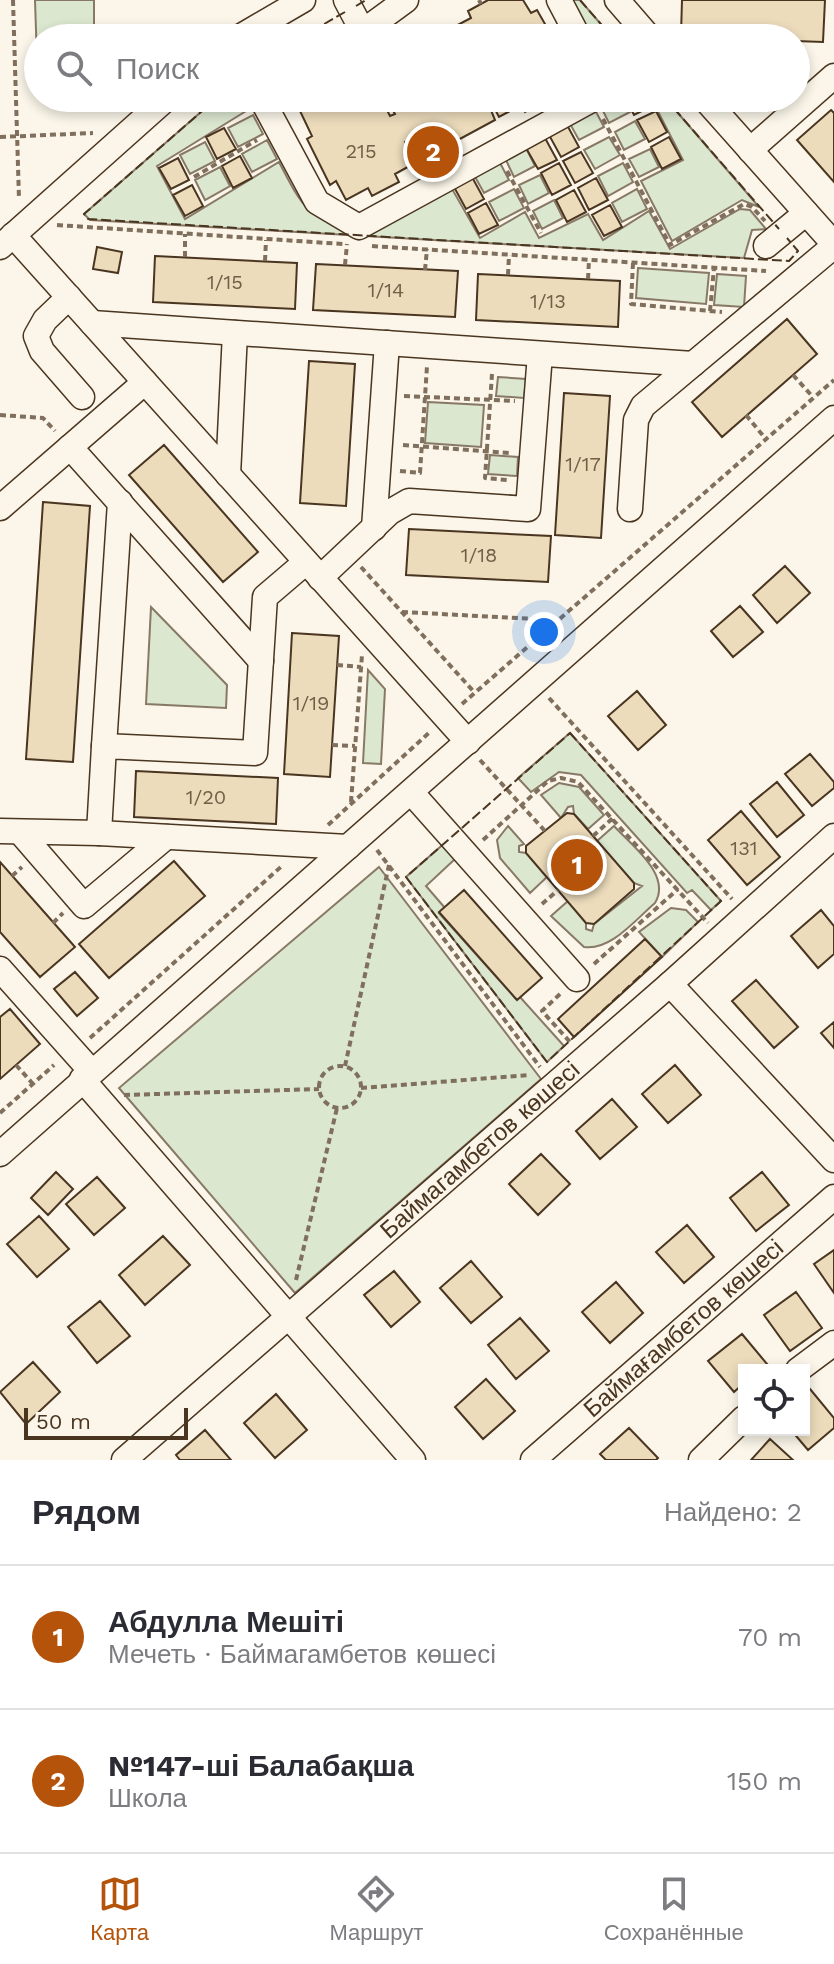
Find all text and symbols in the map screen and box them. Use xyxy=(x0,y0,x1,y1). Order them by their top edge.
search box xyxy=(24,24,810,112)
icon: search xyxy=(52,46,96,90)
text: Поиск xyxy=(116,51,199,86)
pin: 2 xyxy=(407,122,459,182)
house number: 215 xyxy=(345,139,377,163)
house number: 1/15 xyxy=(207,270,243,294)
house number: 1/14 xyxy=(368,278,404,302)
house number: 1/13 xyxy=(530,289,566,313)
house number: 1/17 xyxy=(565,452,601,476)
house number: 1/18 xyxy=(461,543,497,567)
your location xyxy=(524,612,564,652)
house number: 1/19 xyxy=(293,691,329,715)
house number: 1/20 xyxy=(186,785,226,809)
pin: 1 xyxy=(551,835,603,895)
house number: 131 xyxy=(730,836,758,860)
street label: Баймагамбетов көшесі xyxy=(374,1055,585,1244)
street label: Баймағамбетов көшесі xyxy=(578,1234,789,1423)
map controls xyxy=(738,1364,810,1436)
button: locate xyxy=(738,1364,810,1436)
scale bar xyxy=(24,1404,188,1440)
text: 50 m xyxy=(36,1409,91,1434)
text: Рядом xyxy=(32,1492,141,1532)
text: Найдено: 2 xyxy=(664,1497,802,1527)
text: Абдулла Мешіті xyxy=(108,1604,344,1639)
text: 1 xyxy=(52,1622,64,1652)
text: 70 m xyxy=(738,1622,802,1652)
text: Мечеть · Баймагамбетов көшесі xyxy=(108,1639,496,1669)
text: №147-ші Балабақша xyxy=(108,1748,414,1783)
text: 2 xyxy=(50,1766,66,1796)
text: 150 m xyxy=(727,1766,802,1796)
text: Школа xyxy=(108,1783,187,1813)
tab: Карта xyxy=(90,1872,149,1946)
tab: Маршрут xyxy=(330,1872,423,1946)
tab: Сохранённые xyxy=(604,1872,744,1946)

